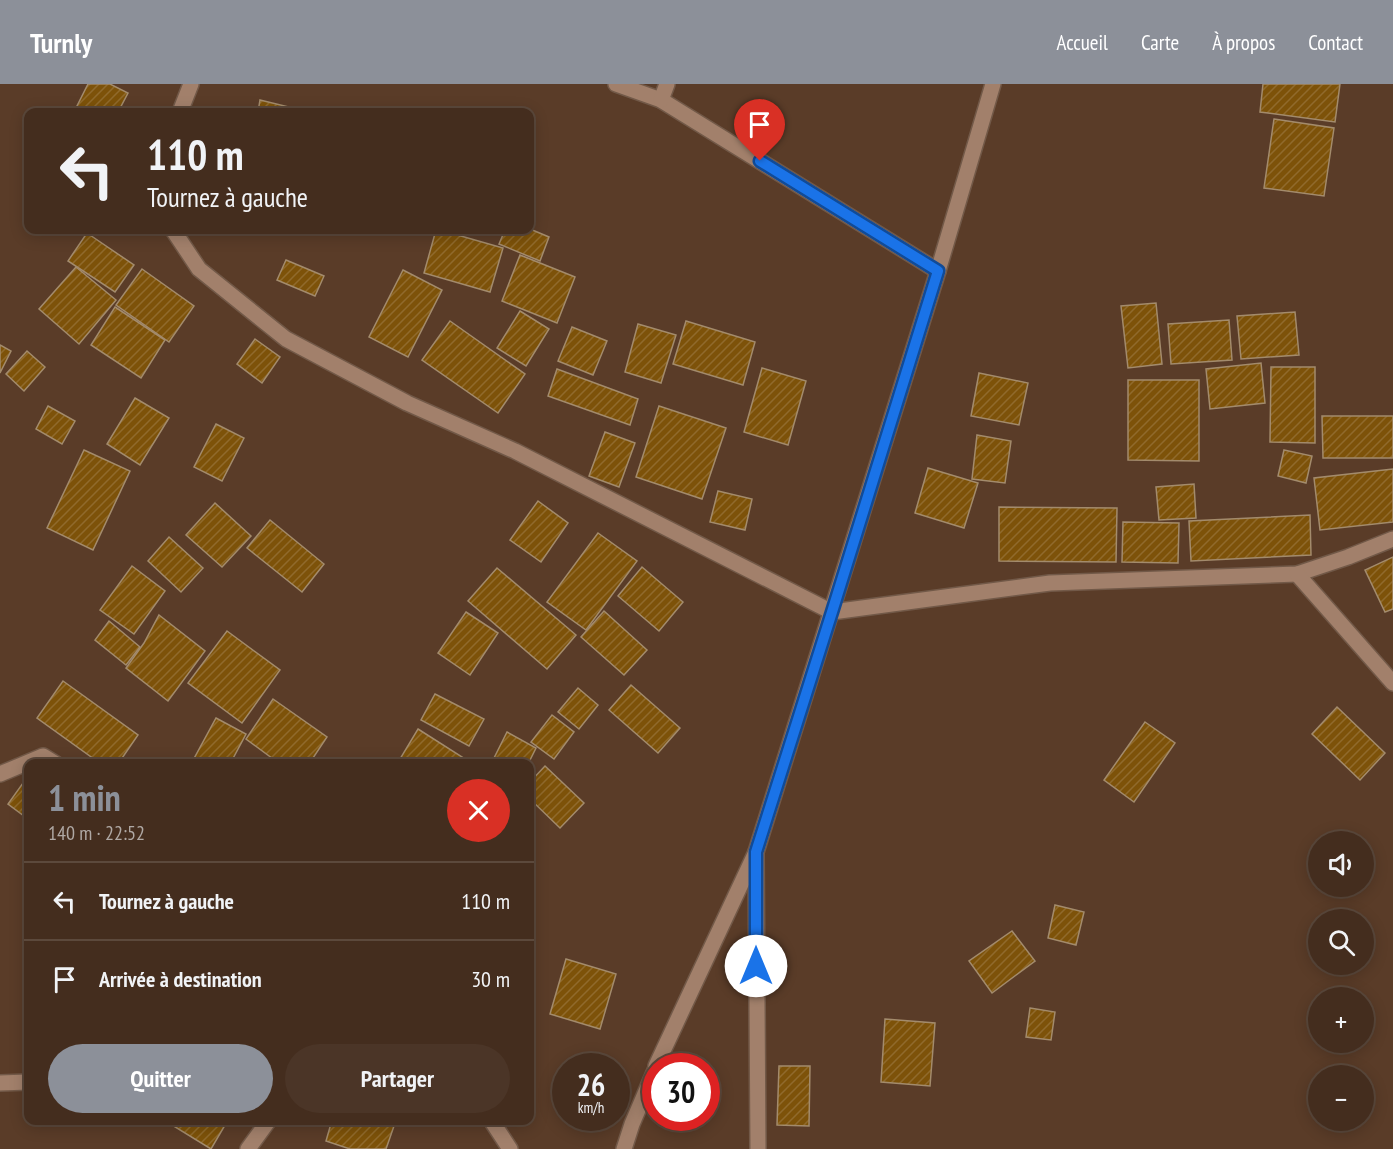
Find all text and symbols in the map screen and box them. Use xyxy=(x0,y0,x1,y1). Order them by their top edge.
text: Turnly xyxy=(30,24,92,61)
text: Accueil xyxy=(1056,29,1108,56)
text: Carte xyxy=(1141,29,1179,56)
text: À propos xyxy=(1212,29,1275,56)
text: Contact xyxy=(1308,29,1363,56)
pin xyxy=(734,99,785,161)
icon: arrive xyxy=(743,108,776,141)
text: 110 m xyxy=(147,127,244,182)
icon: left xyxy=(48,132,126,210)
text: Tournez à gauche xyxy=(147,180,308,214)
text: 1 min xyxy=(48,774,121,821)
button: close xyxy=(447,779,510,842)
text: 140 m · 22:52 xyxy=(48,820,145,846)
map controls xyxy=(1308,831,1374,1131)
button: sound xyxy=(1308,831,1374,897)
icon: left xyxy=(48,885,81,918)
text: Tournez à gauche xyxy=(99,887,234,915)
text: 110 m xyxy=(461,887,510,915)
button: search xyxy=(1308,909,1374,975)
position arrow xyxy=(724,934,788,998)
icon: arrive xyxy=(48,963,81,996)
text: Arrivée à destination xyxy=(99,965,262,993)
text: 30 m xyxy=(471,965,510,993)
button: + xyxy=(1308,987,1374,1053)
button: Quitter xyxy=(48,1044,273,1113)
button: Partager xyxy=(285,1044,510,1113)
speed limit sign: 30 xyxy=(642,1053,720,1131)
text: 26 xyxy=(577,1065,605,1104)
button: − xyxy=(1308,1065,1374,1131)
text: km/h xyxy=(578,1098,604,1117)

